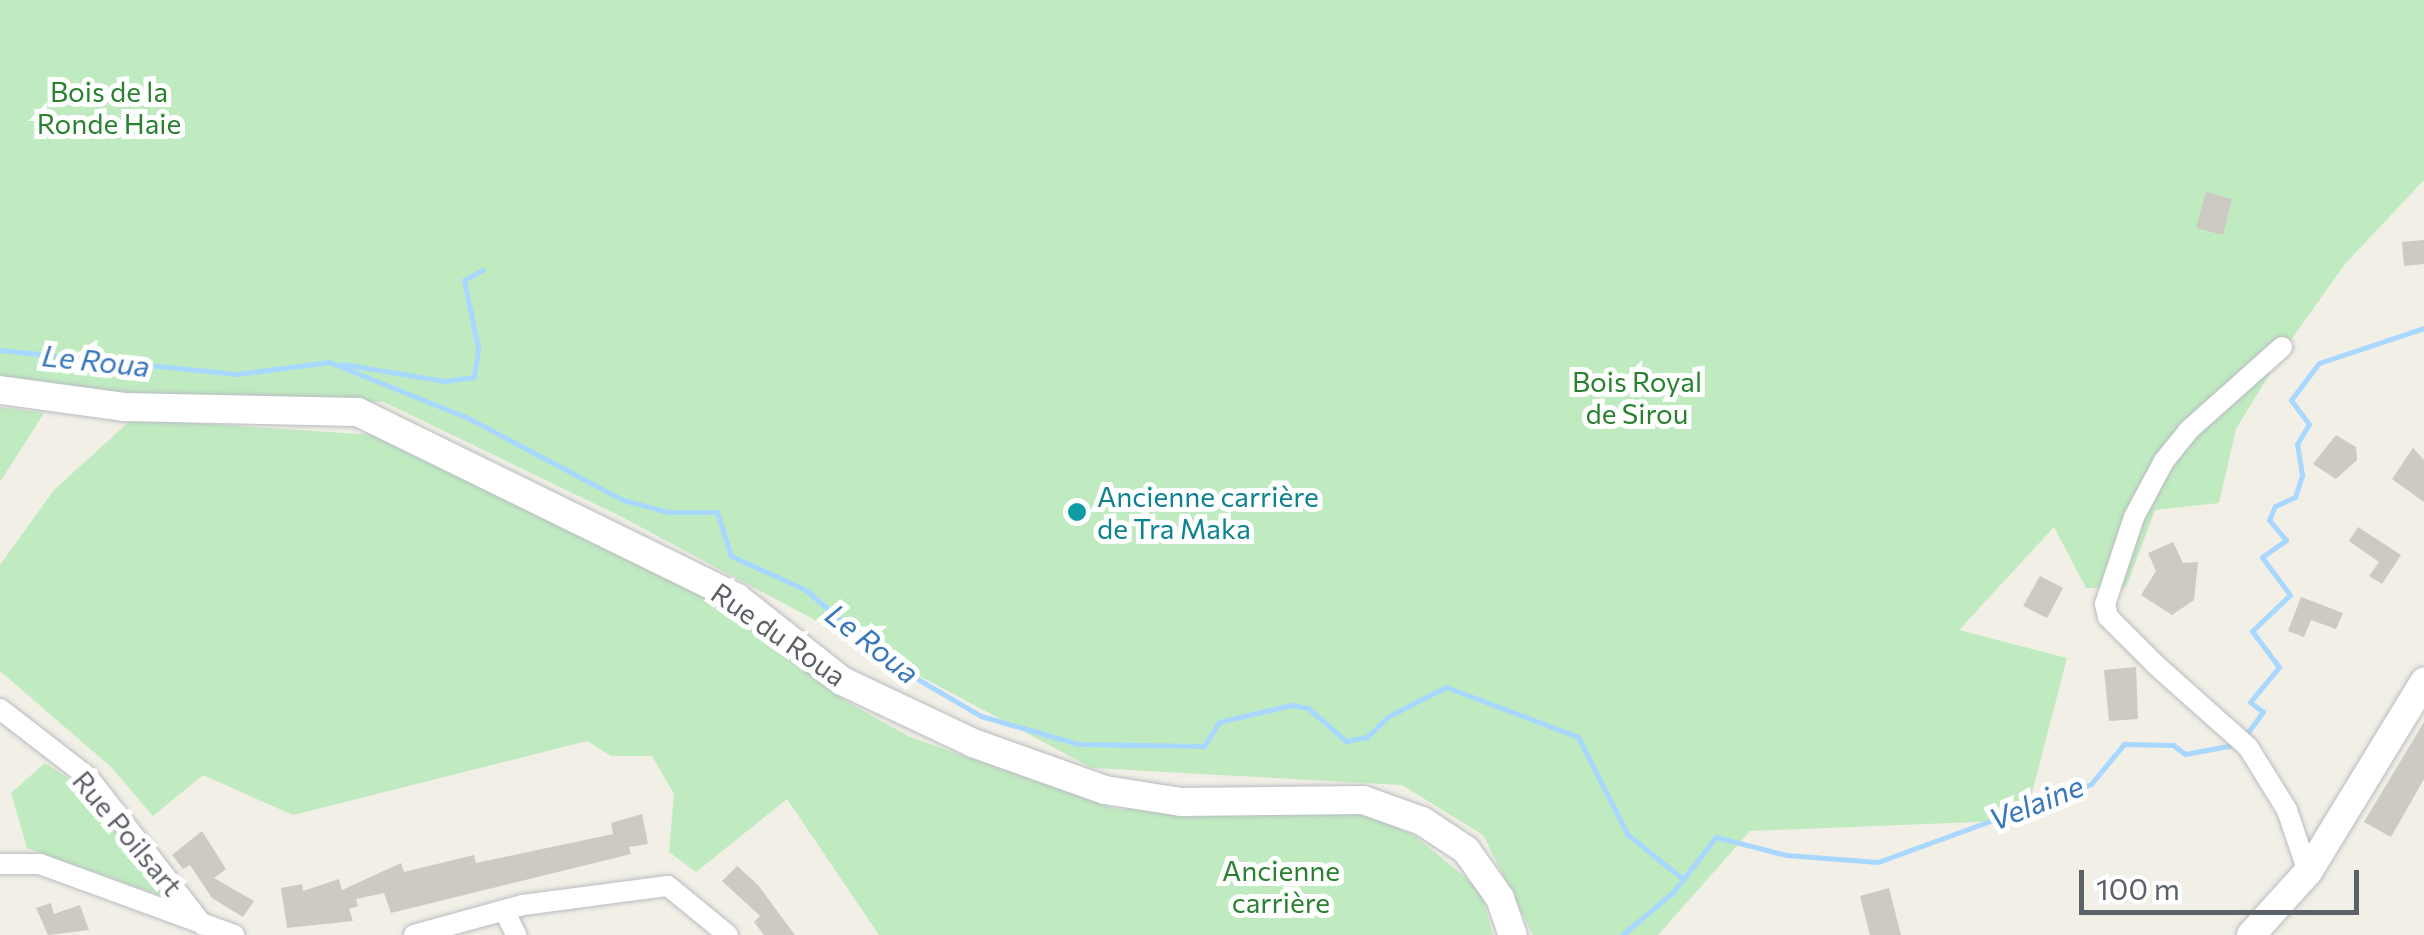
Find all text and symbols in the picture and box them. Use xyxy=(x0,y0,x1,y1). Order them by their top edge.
park label: Bois de la Ronde Haie xyxy=(37,74,181,140)
water label: Le Roua xyxy=(40,336,152,384)
park label: Bois Royal de Sirou xyxy=(1572,364,1702,430)
place label: Ancienne carrière de Tra Maka xyxy=(1097,479,1319,545)
marker: Ancienne carrière de Tra Maka xyxy=(1066,501,1088,523)
street label: Rue du Roua xyxy=(705,575,853,693)
water label: Le Roua xyxy=(819,595,927,691)
street label: Rue Poilsart xyxy=(66,764,190,902)
water label: Velaine xyxy=(1984,767,2088,837)
scale bar xyxy=(2084,850,2364,912)
park label: Ancienne carrière xyxy=(1222,853,1340,919)
text: 100 m xyxy=(2096,869,2180,906)

